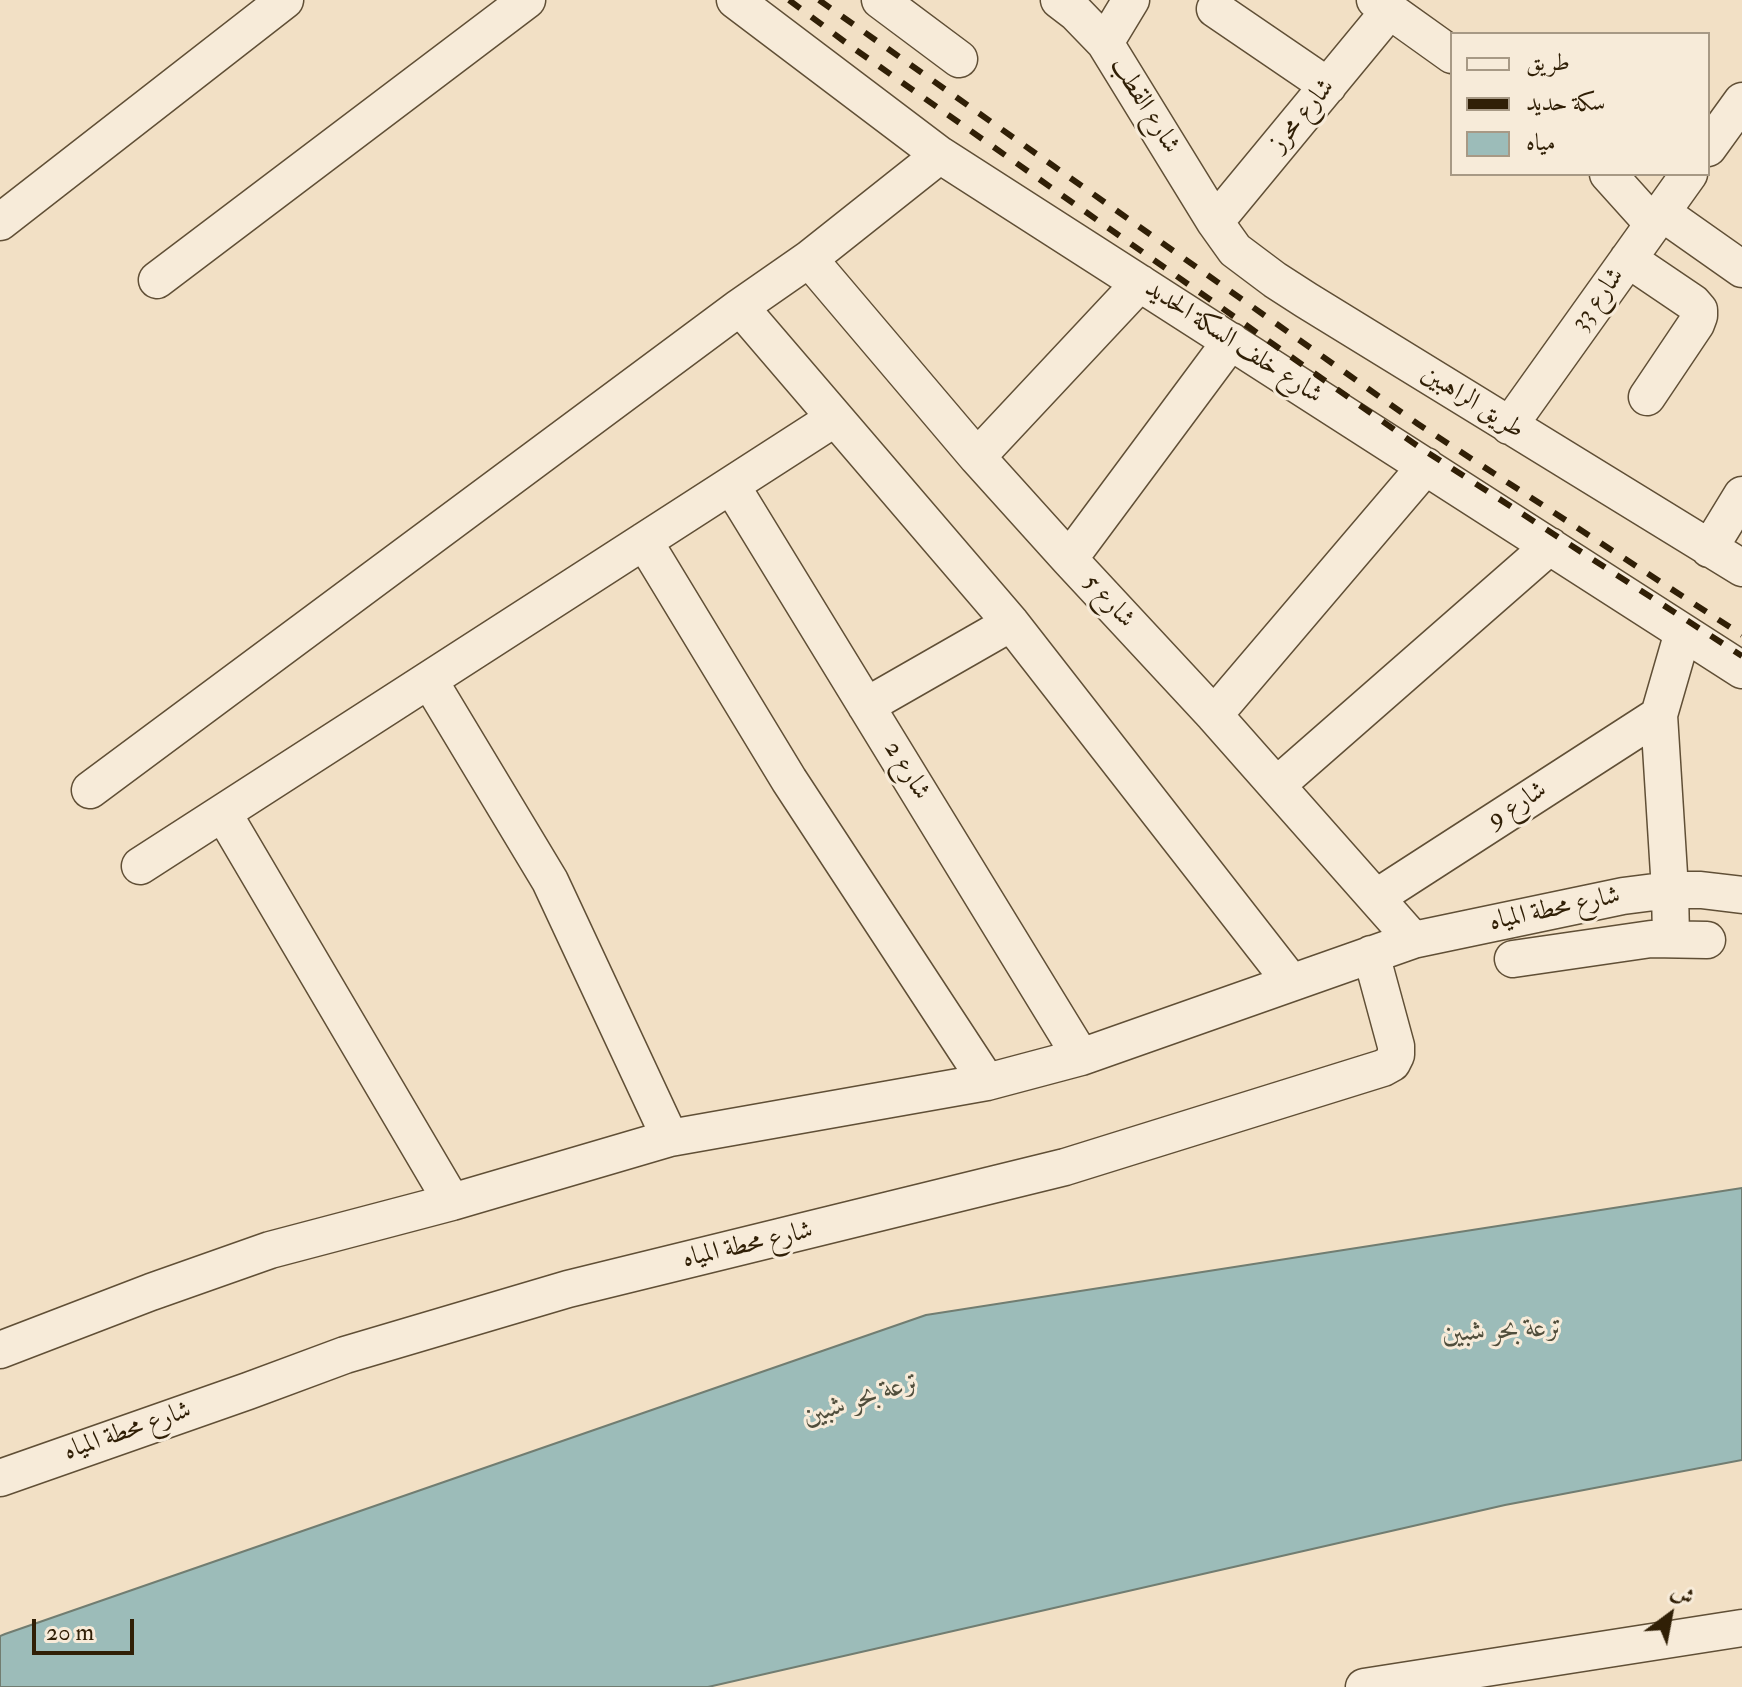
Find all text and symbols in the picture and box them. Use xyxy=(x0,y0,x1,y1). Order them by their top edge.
legend xyxy=(1450,32,1710,176)
text: طريق xyxy=(1526,47,1570,78)
street label: شارع القطب xyxy=(1102,52,1186,160)
street label: شارع محرز xyxy=(1264,73,1342,159)
text: سكة حديد xyxy=(1526,87,1605,118)
text: مياه xyxy=(1526,127,1556,158)
street label: شارع 33 xyxy=(1566,262,1632,338)
street label: شارع خلف السكة الحديد xyxy=(1138,274,1328,412)
street label: طريق الراهبين xyxy=(1415,359,1529,447)
street label: شارع 5 xyxy=(1075,569,1141,635)
street label: شارع 2 xyxy=(876,736,936,806)
street label: شارع 9 xyxy=(1483,776,1553,836)
street label: شارع محطة المياه xyxy=(1487,881,1623,939)
street label: شارع محطة المياه xyxy=(680,1216,816,1276)
water label: ترعة بحر شبين xyxy=(1441,1312,1565,1352)
water label: ترعة بحر شبين xyxy=(799,1365,925,1435)
street label: شارع محطة المياه xyxy=(60,1396,196,1468)
north arrow xyxy=(1630,1575,1710,1655)
text: ش xyxy=(1666,1577,1699,1612)
scale bar xyxy=(36,1603,138,1653)
text: 20 m xyxy=(46,1617,94,1648)

